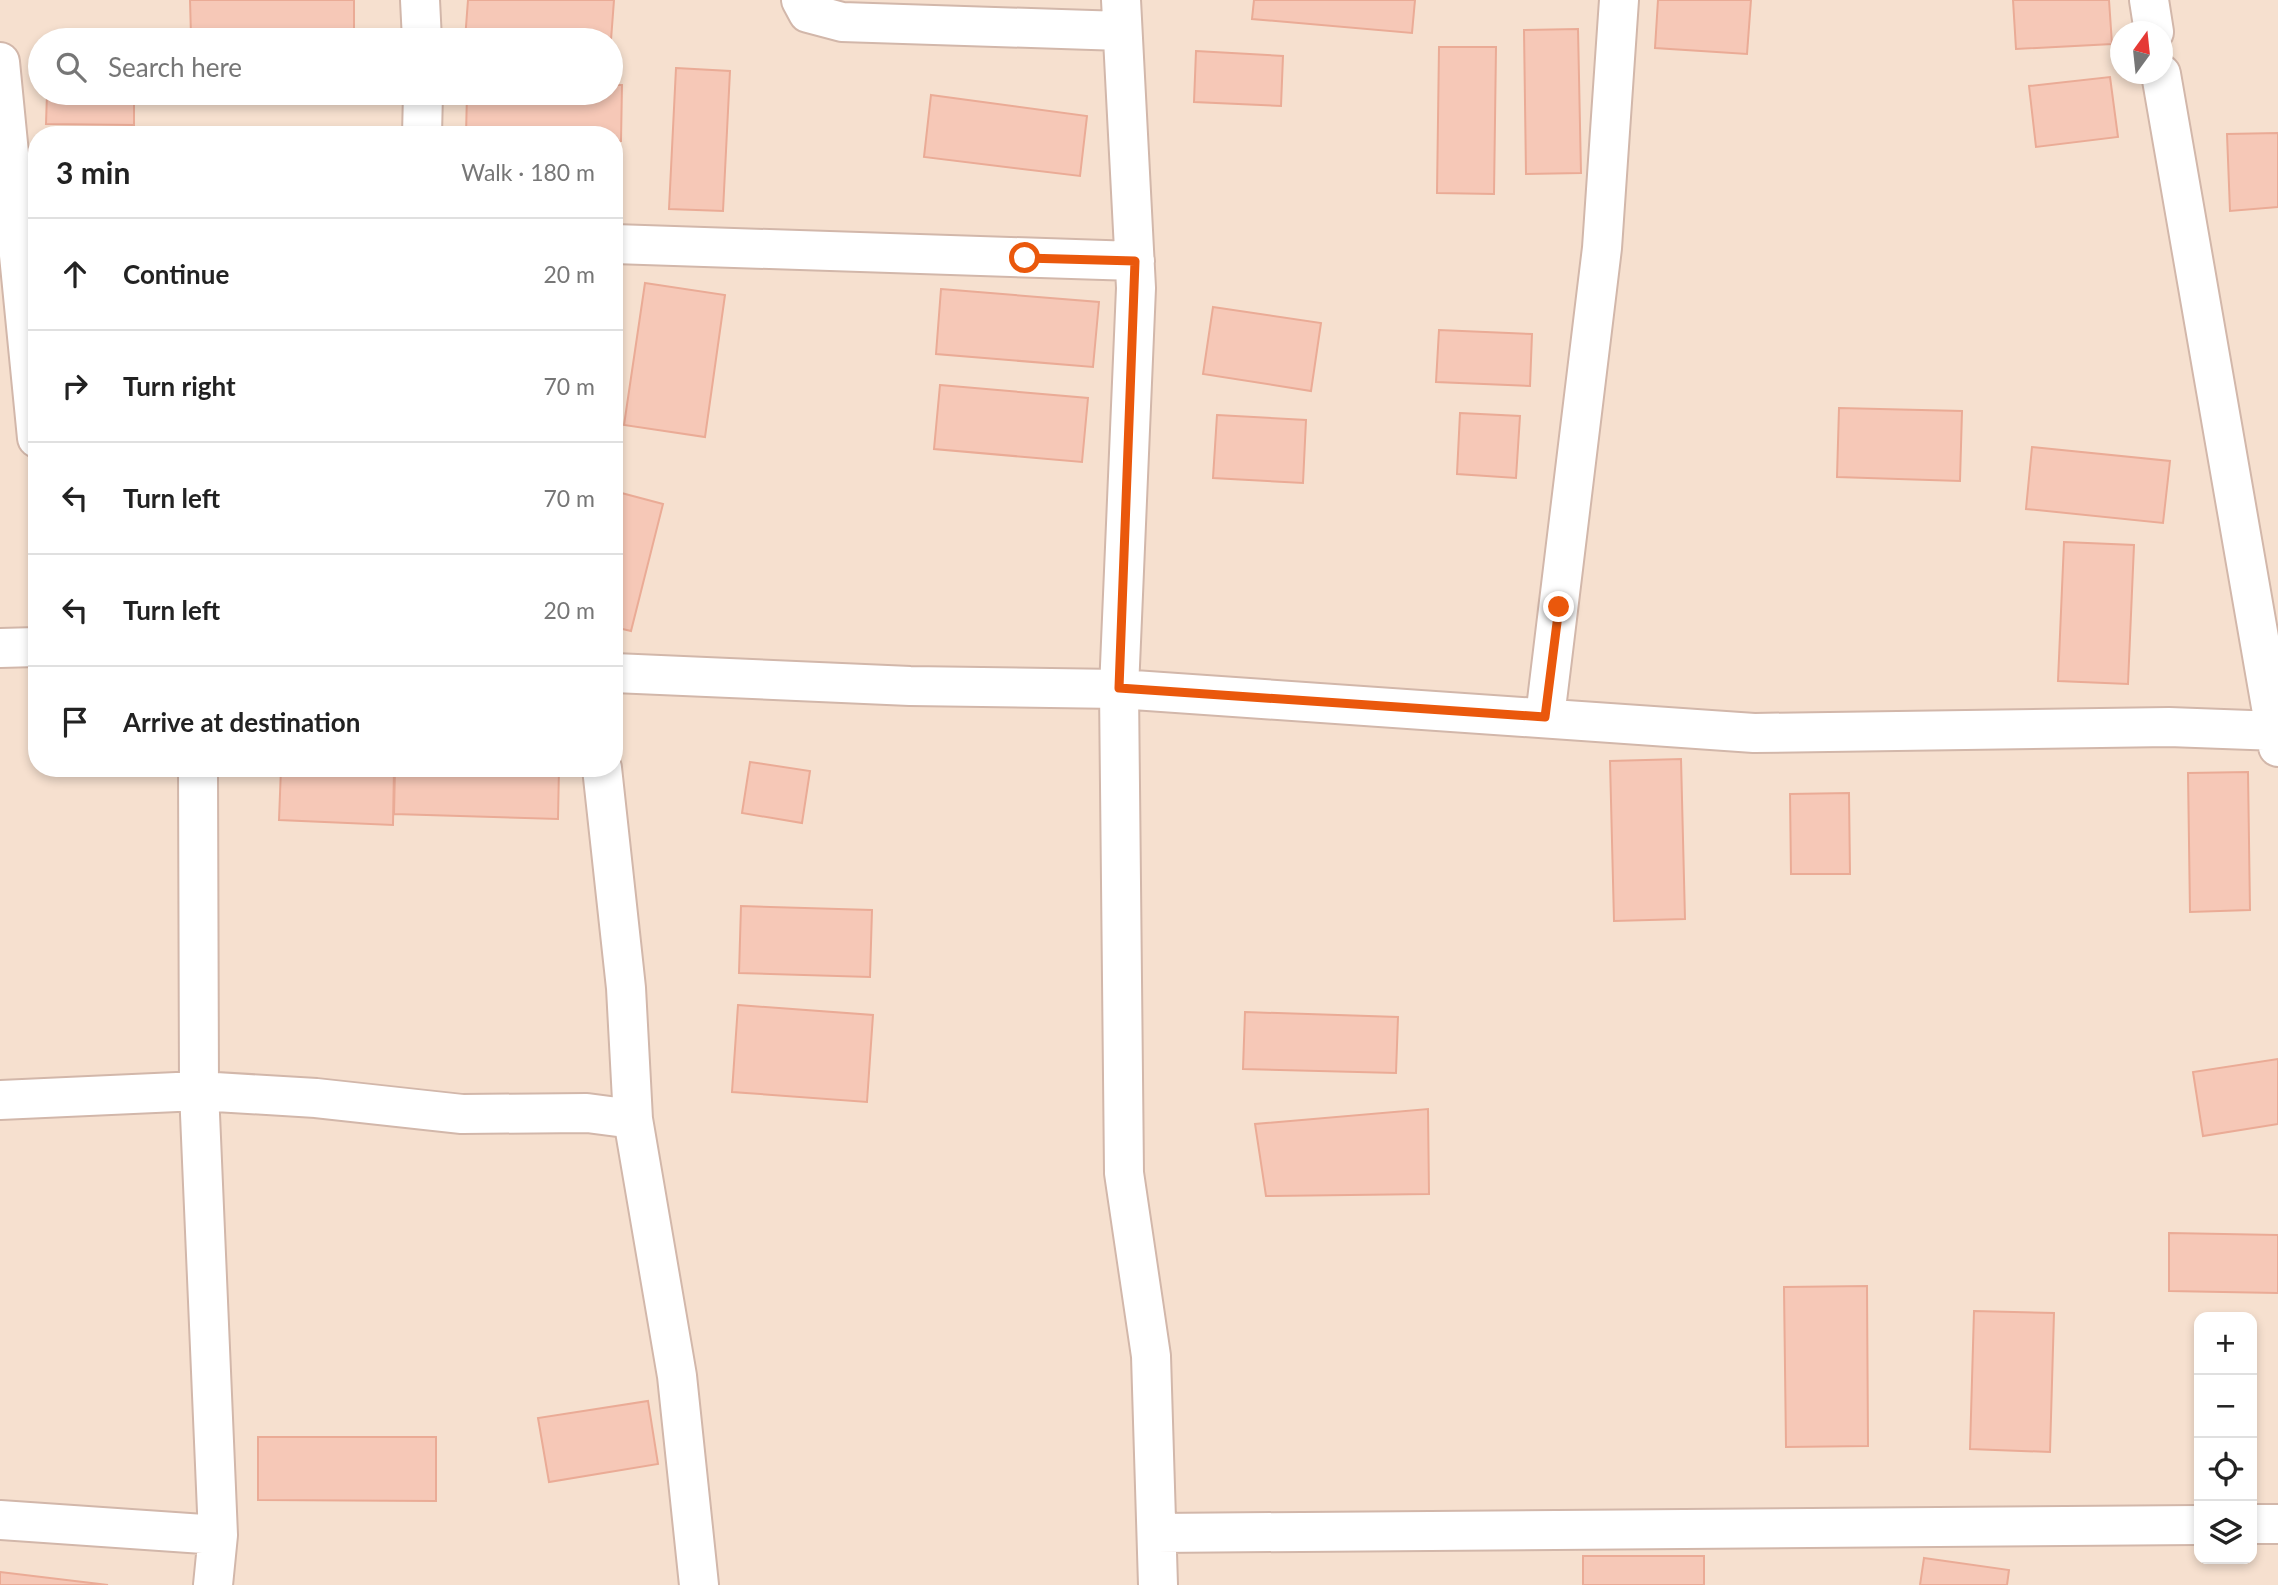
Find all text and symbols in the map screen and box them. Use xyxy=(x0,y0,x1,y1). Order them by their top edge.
north arrow xyxy=(2110,21,2173,84)
search box xyxy=(28,28,623,105)
icon: search xyxy=(52,48,90,86)
text: Search here xyxy=(108,51,242,83)
text: 3 min xyxy=(56,154,130,190)
text: Walk · 180 m xyxy=(461,158,595,186)
route start xyxy=(1009,242,1040,273)
icon: ahead xyxy=(56,255,94,293)
text: Continue xyxy=(123,258,229,290)
text: 20 m xyxy=(544,260,595,288)
icon: right xyxy=(56,367,94,405)
text: Turn right xyxy=(123,370,236,402)
text: 70 m xyxy=(544,372,595,400)
icon: left xyxy=(56,479,94,517)
text: Turn left xyxy=(123,482,220,514)
text: 70 m xyxy=(544,484,595,512)
icon: left xyxy=(56,591,94,629)
route end xyxy=(1543,591,1574,622)
text: Turn left xyxy=(123,594,220,626)
text: 20 m xyxy=(544,596,595,624)
icon: arrive xyxy=(56,703,94,741)
text: Arrive at destination xyxy=(123,706,360,738)
map controls xyxy=(2194,1312,2257,1564)
button: + xyxy=(2194,1312,2257,1375)
button: − xyxy=(2194,1375,2257,1438)
button: locate xyxy=(2194,1438,2257,1501)
button: layers xyxy=(2194,1501,2257,1564)

